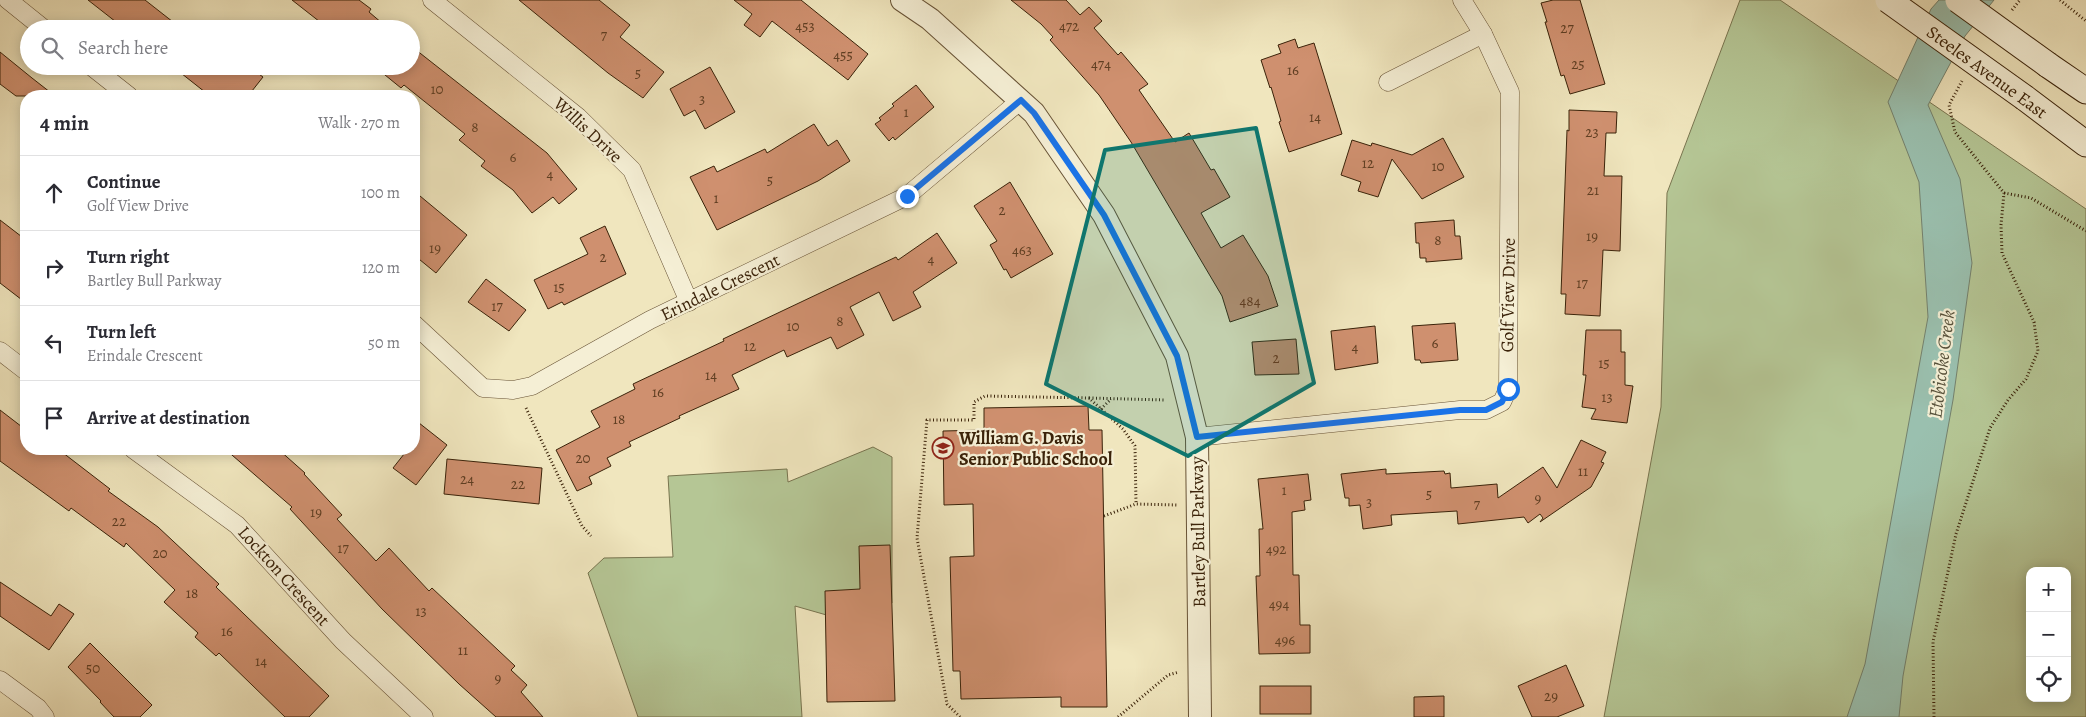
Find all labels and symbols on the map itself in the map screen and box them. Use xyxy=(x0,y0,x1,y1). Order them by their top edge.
house number: 453 xyxy=(795,16,815,36)
house number: 472 xyxy=(1059,16,1079,36)
house number: 27 xyxy=(1560,18,1574,38)
street label: Steeles Avenue East xyxy=(1922,20,2052,124)
house number: 7 xyxy=(601,25,608,45)
house number: 455 xyxy=(833,45,853,65)
house number: 474 xyxy=(1091,54,1111,74)
house number: 25 xyxy=(1571,54,1585,74)
house number: 16 xyxy=(1287,60,1299,80)
house number: 5 xyxy=(635,63,641,83)
house number: 10 xyxy=(430,79,444,99)
house number: 3 xyxy=(699,89,705,109)
street label: Willis Drive xyxy=(548,91,628,168)
house number: 1 xyxy=(903,102,909,122)
house number: 14 xyxy=(1309,107,1321,127)
house number: 8 xyxy=(471,117,479,137)
house number: 23 xyxy=(1585,122,1599,142)
house number: 6 xyxy=(510,147,517,167)
house number: 12 xyxy=(1362,153,1374,173)
house number: 10 xyxy=(1431,156,1445,176)
house number: 4 xyxy=(547,164,554,184)
house number: 5 xyxy=(767,170,773,190)
house number: 21 xyxy=(1587,180,1599,200)
route end xyxy=(896,185,919,208)
house number: 1 xyxy=(713,188,719,208)
house number: 2 xyxy=(998,200,1006,220)
house number: 19 xyxy=(1586,226,1598,246)
house number: 8 xyxy=(1434,230,1442,250)
house number: 19 xyxy=(429,238,441,258)
street label: Golf View Drive xyxy=(1495,238,1521,352)
house number: 463 xyxy=(1012,240,1032,260)
house number: 2 xyxy=(599,247,607,267)
street label: Erindale Crescent xyxy=(656,248,784,326)
house number: 4 xyxy=(928,249,935,269)
house number: 17 xyxy=(1576,273,1588,293)
house number: 15 xyxy=(553,277,565,297)
house number: 484 xyxy=(1240,291,1261,311)
house number: 17 xyxy=(491,296,503,316)
water label: Etobicoke Creek xyxy=(1922,309,1962,420)
house number: 8 xyxy=(836,311,844,331)
house number: 10 xyxy=(786,316,800,336)
house number: 6 xyxy=(1432,333,1439,353)
house number: 12 xyxy=(744,336,756,356)
house number: 4 xyxy=(1352,337,1359,357)
house number: 2 xyxy=(1272,348,1280,368)
house number: 15 xyxy=(1598,353,1610,373)
house number: 14 xyxy=(705,365,717,385)
route start xyxy=(1497,378,1520,401)
house number: 16 xyxy=(652,382,664,402)
house number: 13 xyxy=(1601,387,1613,407)
house number: 18 xyxy=(613,409,625,429)
place label: William G. Davis Senior Public School xyxy=(958,426,1113,471)
school or university icon: William G. Davis Senior Public School xyxy=(931,436,955,460)
house number: 20 xyxy=(575,448,591,468)
street label: Bartley Bull Parkway xyxy=(1185,455,1211,608)
house number: 11 xyxy=(1578,461,1588,481)
house number: 24 xyxy=(460,469,474,489)
house number: 22 xyxy=(511,474,525,494)
house number: 1 xyxy=(1281,480,1287,500)
house number: 5 xyxy=(1426,484,1432,504)
house number: 9 xyxy=(1535,488,1542,508)
house number: 3 xyxy=(1366,492,1372,512)
house number: 7 xyxy=(1474,494,1481,514)
house number: 19 xyxy=(310,502,322,522)
house number: 22 xyxy=(112,511,126,531)
street label: Lockton Crescent xyxy=(233,521,335,631)
house number: 17 xyxy=(337,538,349,558)
house number: 492 xyxy=(1266,539,1286,559)
house number: 20 xyxy=(152,543,168,563)
house number: 18 xyxy=(186,583,198,603)
house number: 494 xyxy=(1269,594,1289,614)
house number: 13 xyxy=(415,601,427,621)
house number: 16 xyxy=(221,621,233,641)
house number: 496 xyxy=(1275,630,1295,650)
house number: 11 xyxy=(458,640,468,660)
house number: 14 xyxy=(255,651,267,671)
house number: 50 xyxy=(86,658,100,678)
house number: 9 xyxy=(495,668,502,688)
house number: 29 xyxy=(1544,686,1558,706)

